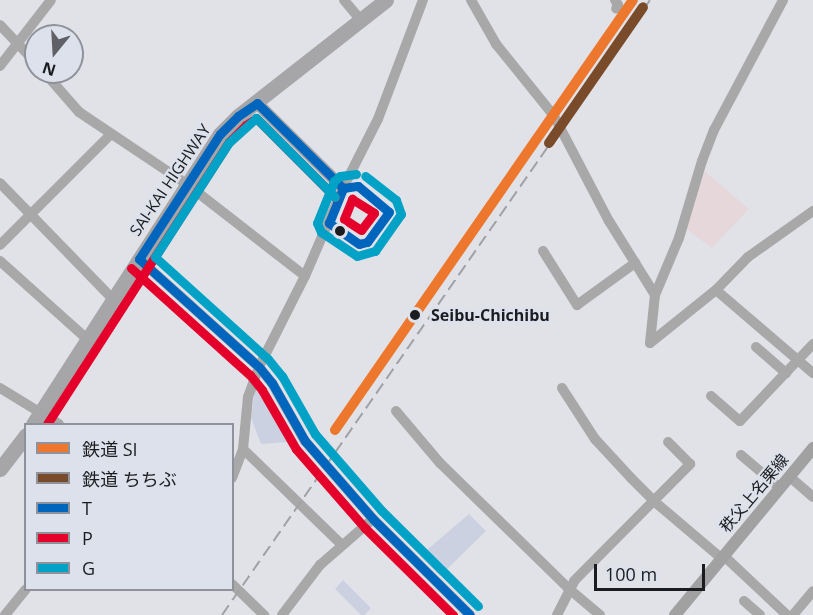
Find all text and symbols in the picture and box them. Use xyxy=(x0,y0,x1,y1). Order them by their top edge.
north arrow xyxy=(24,24,84,84)
text: N xyxy=(39,57,59,82)
street label: SAI-KAI HIGHWAY xyxy=(126,121,214,239)
unlabelled marker xyxy=(334,225,346,237)
marker: Seibu-Chichibu xyxy=(404,304,426,326)
place label: Seibu-Chichibu xyxy=(431,305,550,325)
legend xyxy=(24,423,234,591)
text: 鉄道 SI xyxy=(82,437,138,461)
street label: 秩父上名栗線 xyxy=(716,450,792,536)
text: 鉄道 ちちぶ xyxy=(82,467,177,491)
text: T xyxy=(82,496,92,520)
text: P xyxy=(82,526,93,550)
scale bar xyxy=(597,552,708,590)
text: G xyxy=(82,556,95,580)
text: 100 m xyxy=(605,562,657,586)

